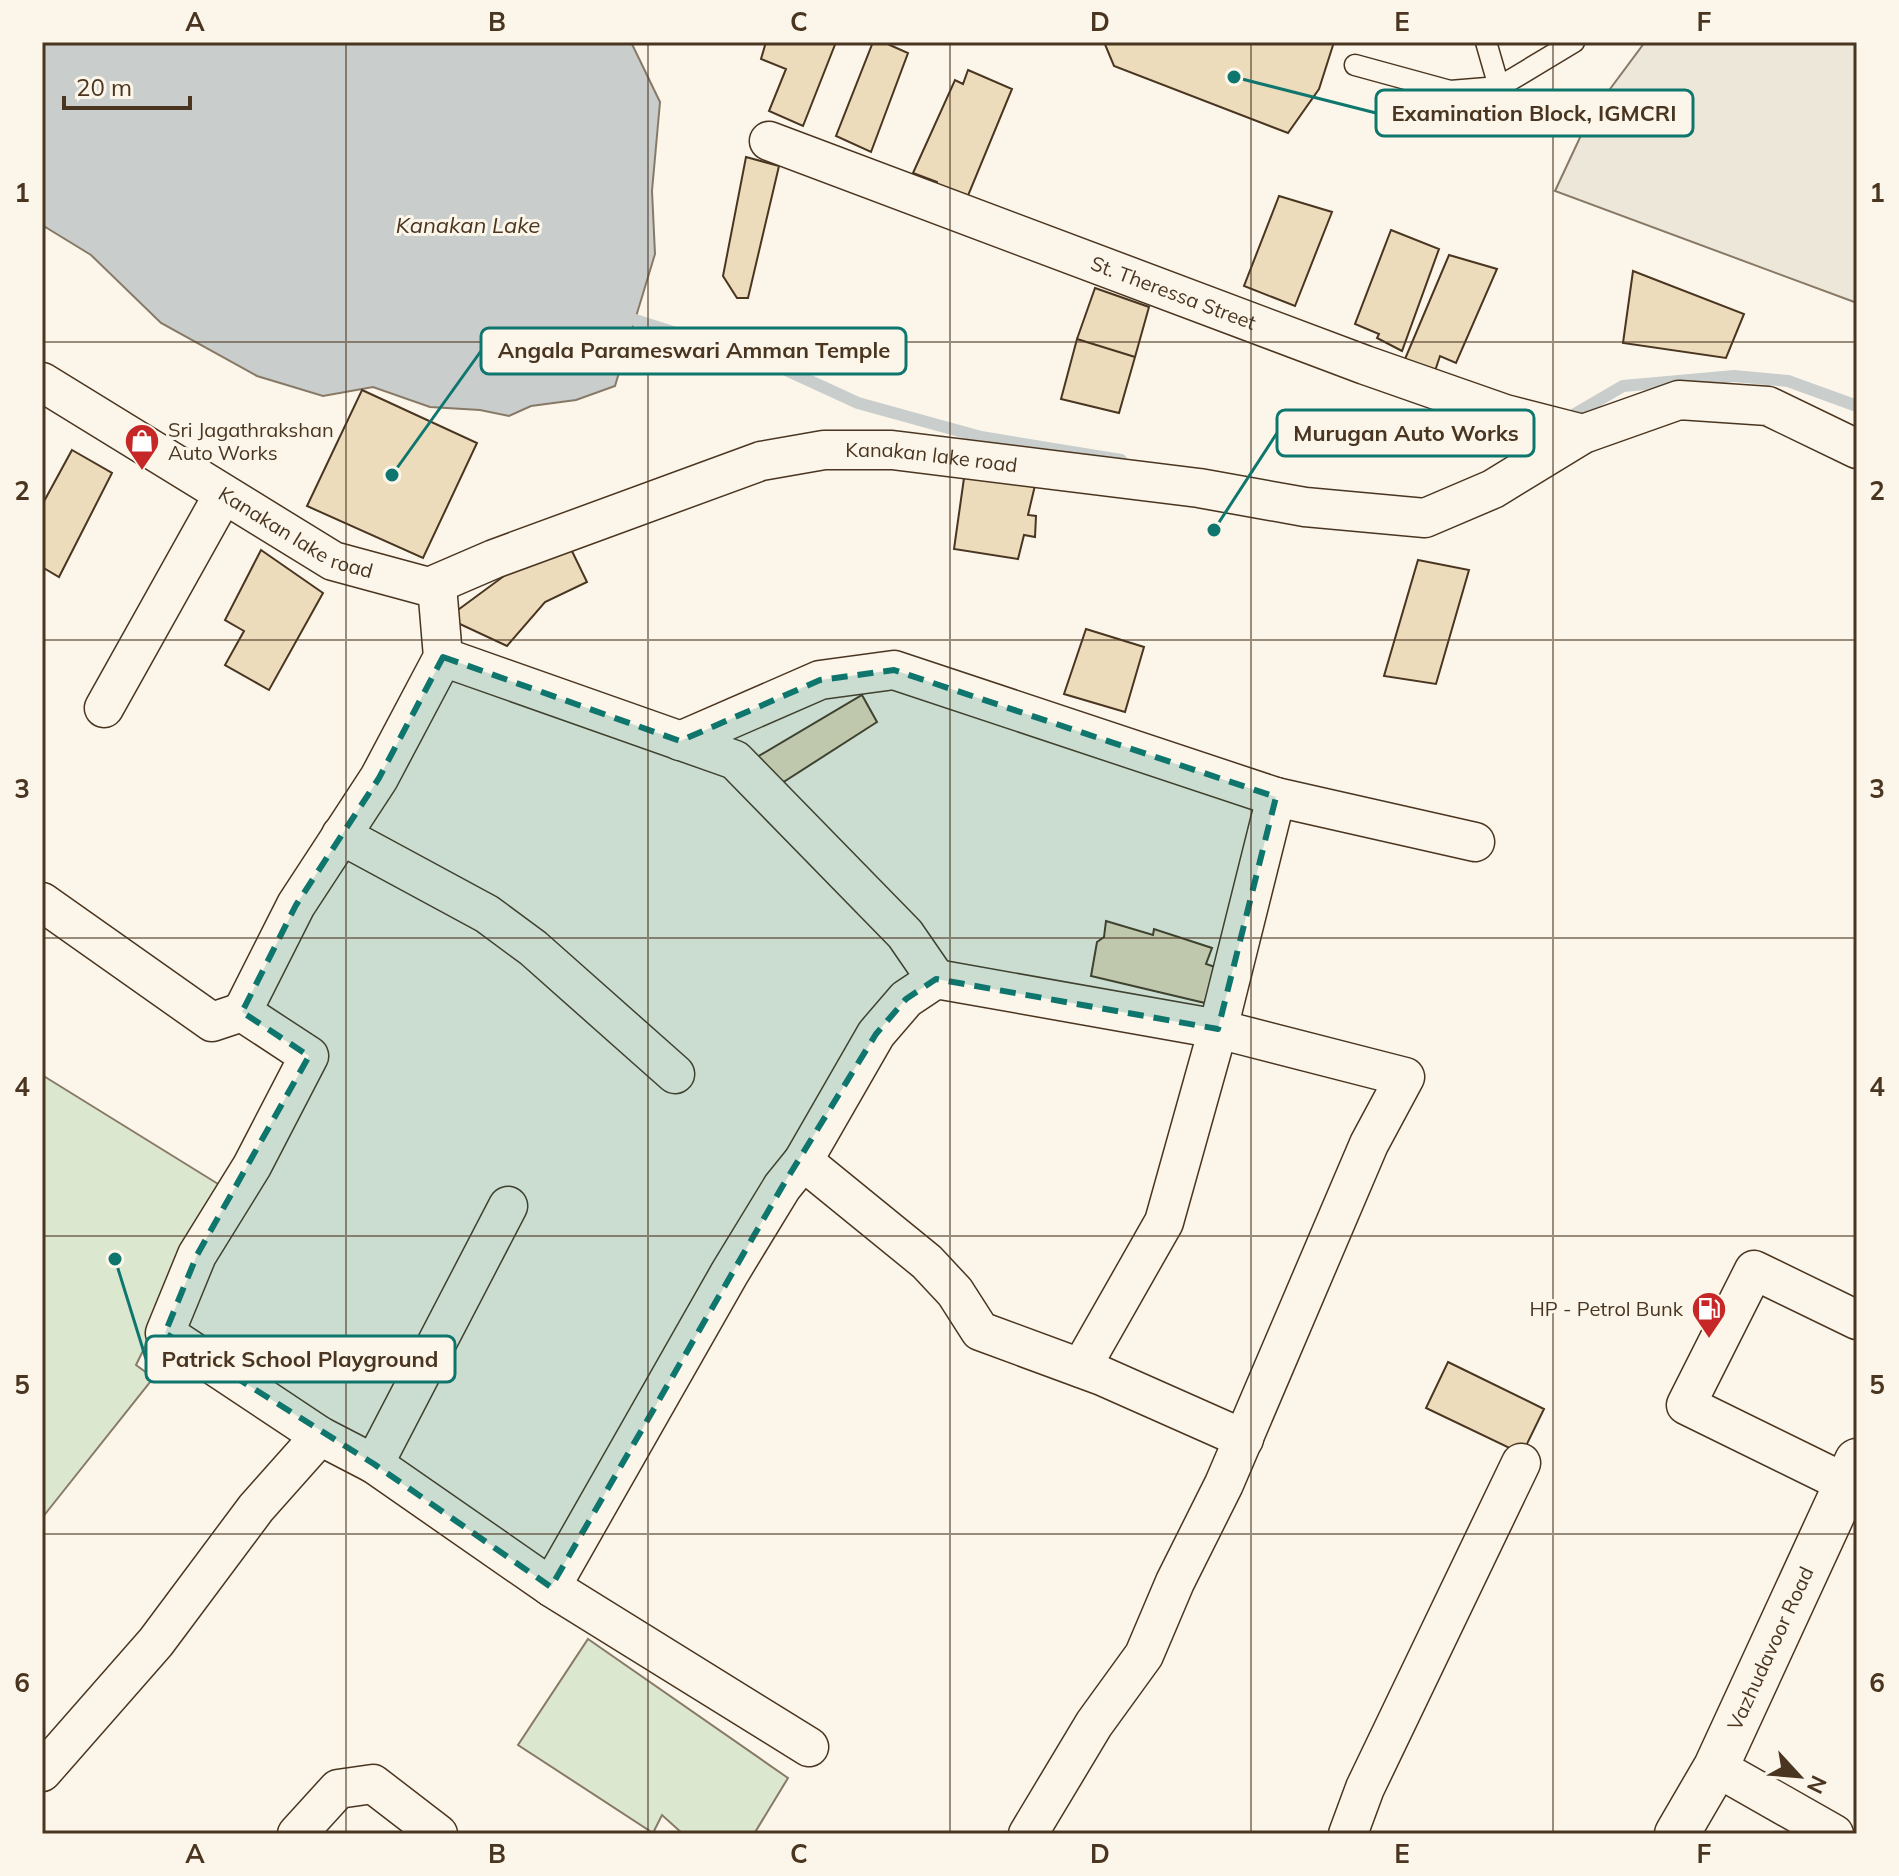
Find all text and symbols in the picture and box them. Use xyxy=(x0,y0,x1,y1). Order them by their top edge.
text: A xyxy=(185,5,205,38)
text: B xyxy=(488,5,506,38)
text: C xyxy=(790,5,808,38)
text: D xyxy=(1090,5,1110,38)
text: E xyxy=(1394,5,1410,38)
text: F xyxy=(1697,5,1712,38)
scale bar xyxy=(64,60,190,110)
text: 20 m xyxy=(76,72,132,102)
callout: Examination Block, IGMCRI xyxy=(1376,90,1693,136)
text: Examination Block, IGMCRI xyxy=(1392,99,1676,127)
text: 1 xyxy=(14,176,30,209)
text: 1 xyxy=(1869,176,1885,209)
water label: Kanakan Lake xyxy=(396,211,540,239)
street label: St. Theressa Street xyxy=(1087,250,1260,335)
callout: Angala Parameswari Amman Temple xyxy=(481,328,906,374)
text: Angala Parameswari Amman Temple xyxy=(498,336,890,364)
callout: Murugan Auto Works xyxy=(1277,410,1534,456)
place label: Sri Jagathrakshan Auto Works xyxy=(168,417,334,465)
text: Murugan Auto Works xyxy=(1293,419,1519,447)
shop icon: Sri Jagathrakshan Auto Works xyxy=(123,422,161,472)
street label: Kanakan lake road xyxy=(845,437,1019,477)
text: 2 xyxy=(14,474,30,507)
text: 2 xyxy=(1869,474,1885,507)
street label: Kanakan lake road xyxy=(214,481,376,583)
text: 3 xyxy=(14,772,30,805)
text: 3 xyxy=(1869,772,1885,805)
text: 4 xyxy=(14,1070,30,1103)
text: 4 xyxy=(1869,1070,1885,1103)
fuel station icon: HP - Petrol Bunk xyxy=(1690,1290,1728,1340)
place label: HP - Petrol Bunk xyxy=(1530,1296,1684,1321)
callout: Patrick School Playground xyxy=(146,1336,455,1382)
text: Patrick School Playground xyxy=(162,1345,438,1373)
text: 5 xyxy=(14,1368,30,1401)
text: 5 xyxy=(1869,1368,1885,1401)
street label: Vazhudavoor Road xyxy=(1722,1563,1819,1734)
text: 6 xyxy=(14,1666,30,1699)
text: 6 xyxy=(1869,1666,1885,1699)
north arrow xyxy=(1759,1736,1839,1816)
text: N xyxy=(1801,1771,1833,1798)
text: A xyxy=(185,1837,205,1870)
text: B xyxy=(488,1837,506,1870)
text: C xyxy=(790,1837,808,1870)
text: D xyxy=(1090,1837,1110,1870)
text: E xyxy=(1394,1837,1410,1870)
text: F xyxy=(1697,1837,1712,1870)

